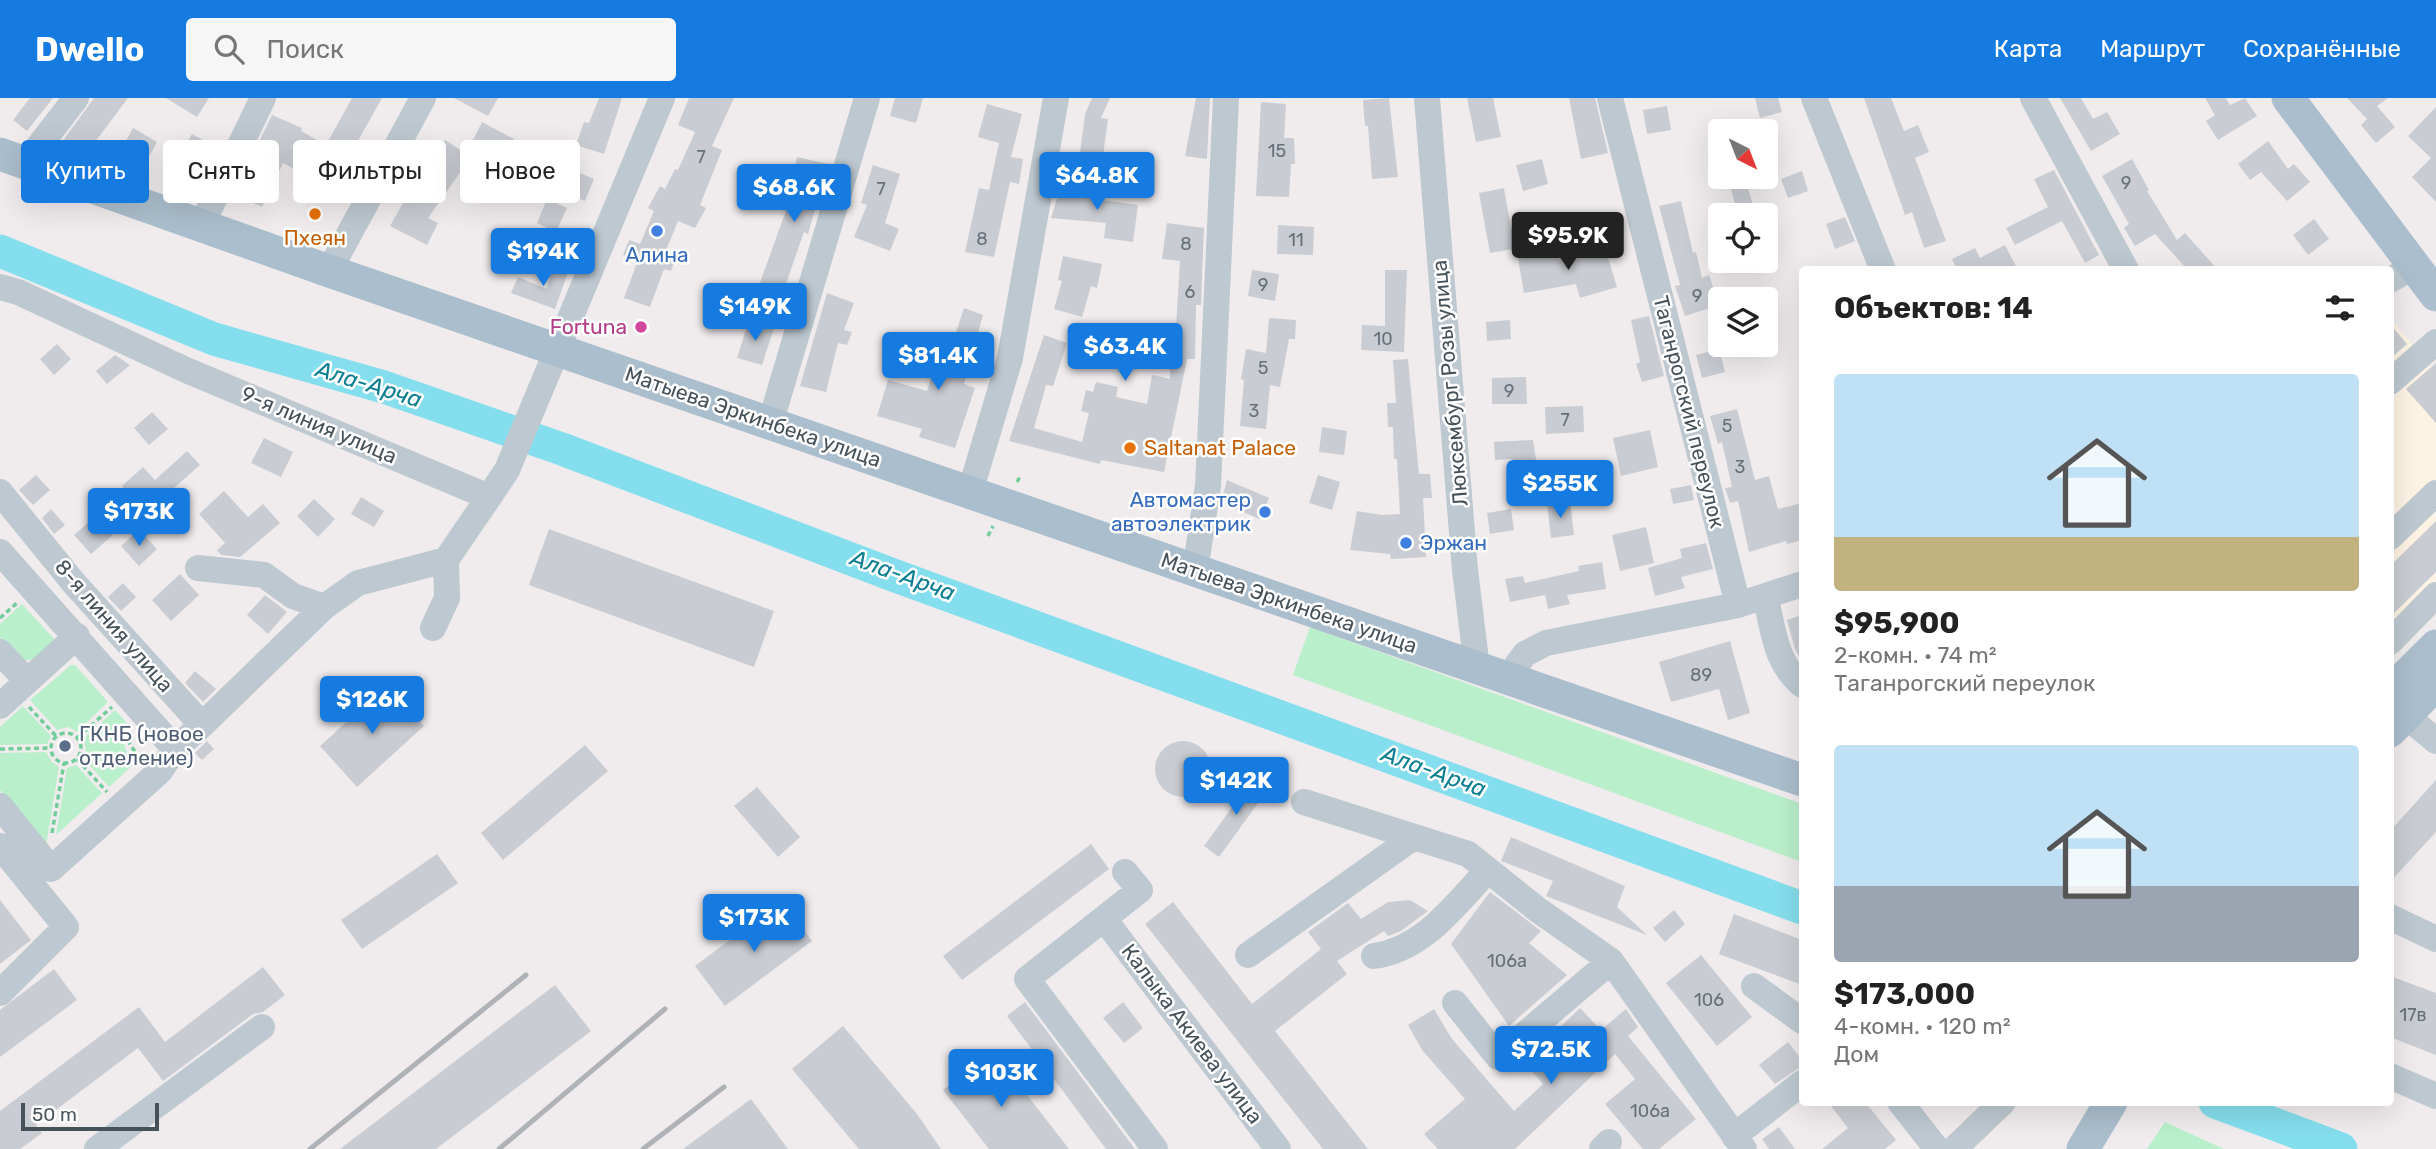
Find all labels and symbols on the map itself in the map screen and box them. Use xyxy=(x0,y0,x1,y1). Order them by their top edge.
north arrow xyxy=(1708,119,1778,189)
house number: 15 xyxy=(1268,140,1286,162)
house number: 7 xyxy=(696,146,706,168)
pin: $64.8K xyxy=(1040,152,1154,212)
pin: $68.6K xyxy=(737,164,851,224)
house number: 9 xyxy=(2121,172,2131,194)
house number: 7 xyxy=(876,178,886,200)
marker: Пхеян xyxy=(307,206,323,222)
pin: $95.9K xyxy=(1511,212,1625,272)
marker: Алина xyxy=(649,223,665,239)
place label: Пхеян xyxy=(284,225,346,250)
pin: $194K xyxy=(494,228,592,288)
house number: 8 xyxy=(976,228,988,250)
house number: 11 xyxy=(1288,229,1304,251)
house number: 8 xyxy=(1180,233,1192,255)
place label: Алина xyxy=(625,242,689,267)
street label: Люксембург Розы улица xyxy=(1426,259,1473,507)
house number: 9 xyxy=(1258,274,1268,296)
house number: 6 xyxy=(1185,281,1196,303)
pin: $149K xyxy=(706,284,804,343)
house number: 9 xyxy=(1692,285,1702,307)
street label: Таганрогский переулок xyxy=(1649,293,1730,531)
place label: Fortuna xyxy=(550,314,627,339)
marker: Fortuna xyxy=(633,319,649,335)
pin: $63.4K xyxy=(1068,324,1182,383)
house number: 10 xyxy=(1373,328,1393,350)
pin: $81.4K xyxy=(881,332,995,392)
water label: Ала-Арча xyxy=(312,354,425,413)
house number: 5 xyxy=(1258,357,1268,379)
street label: Матыева Эркинбека улица xyxy=(622,361,885,472)
house number: 9 xyxy=(1504,380,1514,402)
street label: 9-я линия улица xyxy=(238,381,401,469)
house number: 3 xyxy=(1249,400,1259,422)
house number: 7 xyxy=(1560,409,1570,431)
house number: 5 xyxy=(1722,415,1732,437)
place label: Saltanat Palace xyxy=(1144,435,1296,460)
marker: Saltanat Palace xyxy=(1122,440,1138,456)
house number: 3 xyxy=(1735,456,1745,478)
pin: $255K xyxy=(1511,460,1609,520)
place label: Автомастер автоэлектрик xyxy=(1111,487,1251,536)
pin: $173K xyxy=(90,489,188,548)
marker: Автомастер автоэлектрик xyxy=(1257,504,1273,520)
place label: Эржан xyxy=(1420,530,1487,555)
marker: Эржан xyxy=(1398,535,1414,551)
water label: Ала-Арча xyxy=(846,543,959,607)
street label: Матыева Эркинбека улица xyxy=(1158,547,1421,658)
street label: 8-я линия улица xyxy=(50,554,179,697)
house number: 89 xyxy=(1690,664,1712,686)
pin: $126K xyxy=(323,676,421,736)
place label: ГКНБ (новое отделение) xyxy=(79,721,204,770)
marker: ГКНБ (новое отделение) xyxy=(57,738,73,754)
water label: Ала-Арча xyxy=(1377,739,1490,803)
pin: $142K xyxy=(1187,758,1285,817)
pin: $173K xyxy=(705,894,803,954)
street label: Калыка Акиева улица xyxy=(1117,939,1268,1129)
house number: 106a xyxy=(1487,950,1527,972)
house number: 106 xyxy=(1694,989,1724,1011)
house number: 17в xyxy=(2399,1004,2427,1026)
pin: $72.5K xyxy=(1494,1026,1608,1086)
pin: $103K xyxy=(952,1049,1050,1109)
scale bar xyxy=(21,1100,159,1132)
house number: 106a xyxy=(1630,1100,1670,1122)

